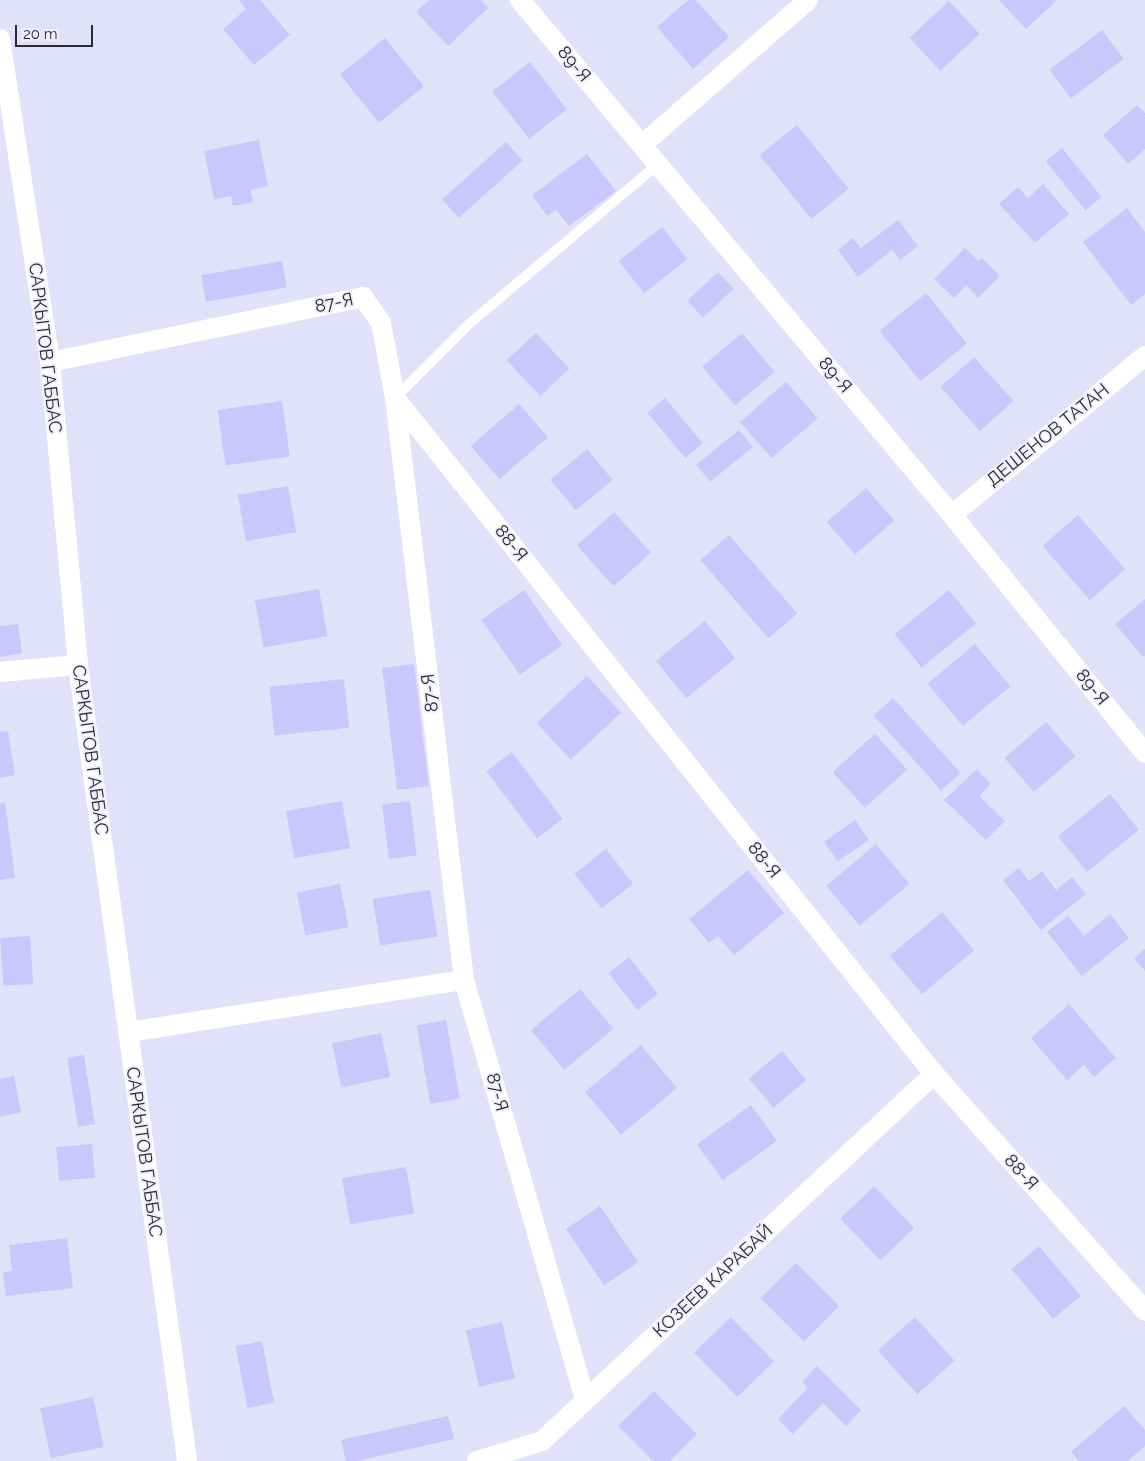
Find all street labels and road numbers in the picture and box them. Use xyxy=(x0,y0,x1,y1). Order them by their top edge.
street label: 89-Я xyxy=(553,42,595,86)
street label: САРКЫТОВ ГАББАС xyxy=(24,262,66,434)
street label: 87-Я xyxy=(313,288,355,318)
street label: 89-Я xyxy=(814,353,856,397)
street label: ДЕШЕНОВ ТАТАН xyxy=(982,379,1114,491)
street label: 88-Я xyxy=(490,521,532,565)
street label: САРКЫТОВ ГАББАС xyxy=(67,664,113,836)
street label: 89-Я xyxy=(1071,665,1113,709)
street label: 87-Я xyxy=(417,672,443,714)
street label: 88-Я xyxy=(743,838,785,882)
street label: САРКЫТОВ ГАББАС xyxy=(121,1066,167,1238)
street label: 87-Я xyxy=(481,1070,513,1114)
street label: 88-Я xyxy=(999,1150,1043,1194)
street label: КОЗЕЕВ КАРАБАЙ xyxy=(649,1220,777,1342)

